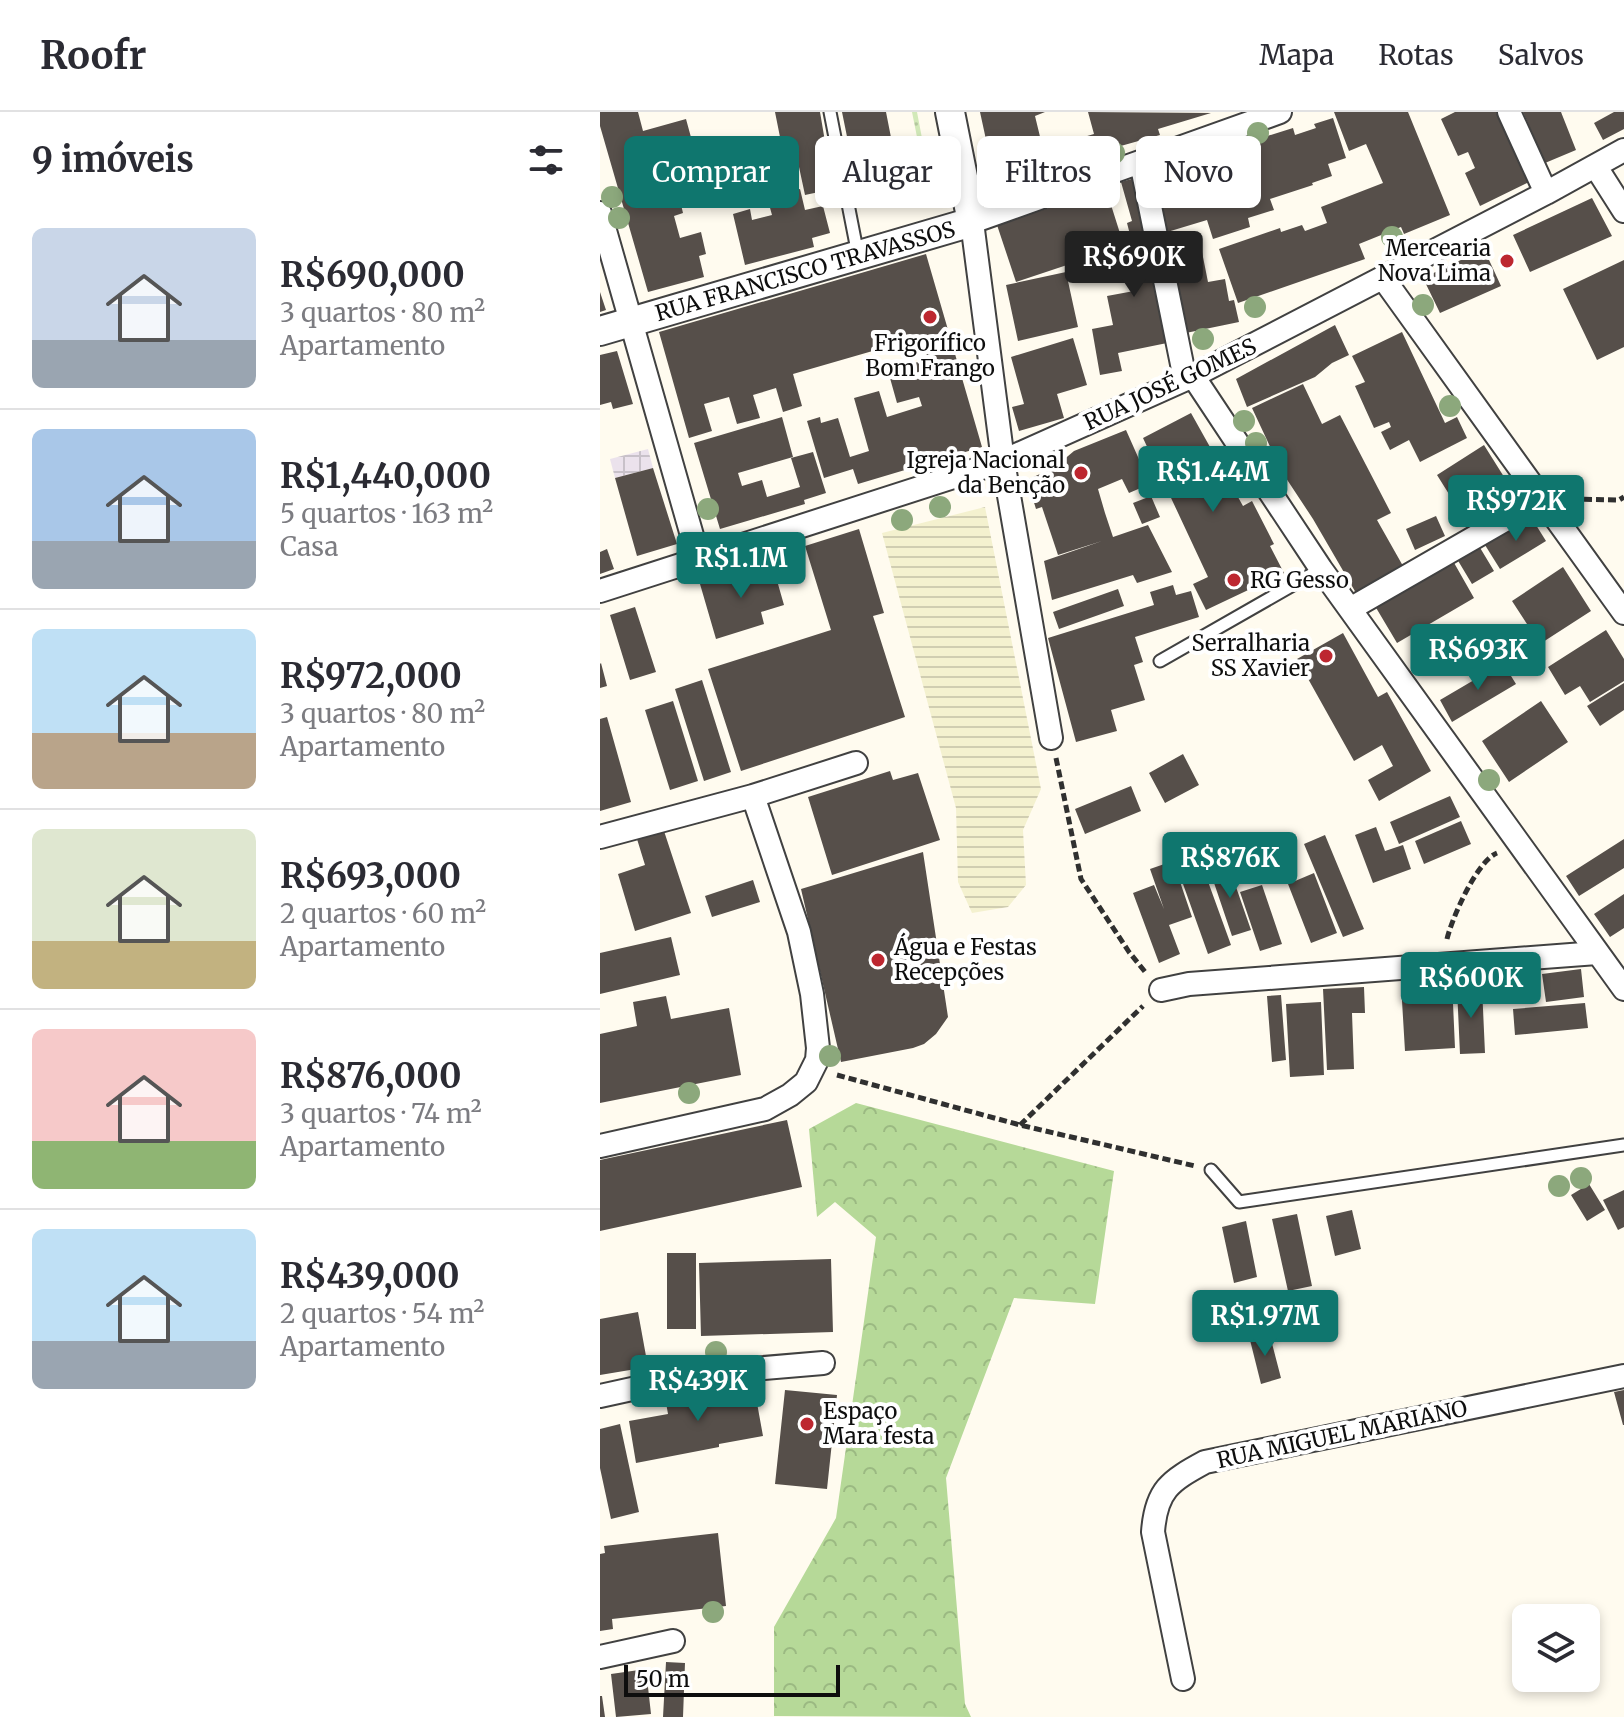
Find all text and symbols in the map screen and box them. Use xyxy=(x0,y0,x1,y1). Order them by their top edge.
text: Roofr xyxy=(40,32,146,79)
text: Mapa xyxy=(1259,37,1334,73)
text: Rotas xyxy=(1378,37,1454,73)
text: Salvos xyxy=(1498,37,1584,73)
chip: Comprar xyxy=(624,136,799,208)
chip: Alugar xyxy=(815,136,961,208)
chip: Filtros xyxy=(977,136,1120,208)
chip: Novo xyxy=(1136,136,1261,208)
icon: filters xyxy=(524,138,568,182)
text: 9 imóveis xyxy=(32,139,194,181)
street label: RUA FRANCISCO TRAVASSOS xyxy=(652,215,958,327)
pin: R$690K xyxy=(1069,231,1199,299)
place label: Mercearia Nova Lima xyxy=(1378,234,1491,287)
text: R$690K xyxy=(1083,240,1185,273)
marker: Mercearia Nova Lima xyxy=(1498,252,1516,270)
text: R$690,000 xyxy=(280,254,465,296)
icon: home xyxy=(96,260,192,356)
text: 3 quartos · 80 m² xyxy=(280,296,485,329)
marker: Frigorífico Bom Frango xyxy=(921,308,939,326)
text: Apartamento xyxy=(280,329,445,362)
place label: Frigorífico Bom Frango xyxy=(865,329,995,382)
street label: RUA JOSÉ GOMES xyxy=(1079,331,1261,436)
place label: Igreja Nacional da Benção xyxy=(907,446,1065,499)
pin: R$1.44M xyxy=(1139,446,1287,514)
text: R$1,440,000 xyxy=(280,455,491,497)
text: R$1.44M xyxy=(1156,455,1270,488)
icon: home xyxy=(96,461,192,557)
marker: Igreja Nacional da Benção xyxy=(1072,464,1090,482)
pin: R$972K xyxy=(1451,475,1581,543)
text: R$972K xyxy=(1466,484,1566,517)
text: 5 quartos · 163 m² xyxy=(280,497,493,530)
text: Casa xyxy=(280,530,338,563)
pin: R$1.1M xyxy=(676,532,806,600)
text: R$1.1M xyxy=(695,541,787,574)
place label: RG Gesso xyxy=(1250,566,1349,594)
marker: RG Gesso xyxy=(1225,571,1243,589)
pin: R$693K xyxy=(1413,624,1543,692)
place label: Serralharia SS Xavier xyxy=(1192,629,1310,682)
text: R$693K xyxy=(1428,633,1528,666)
marker: Serralharia SS Xavier xyxy=(1317,647,1335,665)
text: R$972,000 xyxy=(280,655,462,697)
icon: home xyxy=(96,661,192,757)
text: 3 quartos · 80 m² xyxy=(280,697,485,730)
text: Apartamento xyxy=(280,730,445,763)
pin: R$876K xyxy=(1165,832,1295,900)
text: R$876K xyxy=(1180,841,1280,874)
text: R$693,000 xyxy=(280,855,461,897)
icon: home xyxy=(96,861,192,957)
text: 2 quartos · 60 m² xyxy=(280,897,486,930)
text: Apartamento xyxy=(280,930,445,963)
place label: Água e Festas Recepções xyxy=(893,932,1037,986)
marker: Água e Festas Recepções xyxy=(869,951,887,969)
pin: R$600K xyxy=(1406,952,1536,1020)
text: R$600K xyxy=(1419,961,1523,994)
text: R$876,000 xyxy=(280,1055,461,1097)
icon: home xyxy=(96,1061,192,1157)
text: 3 quartos · 74 m² xyxy=(280,1097,482,1130)
text: Apartamento xyxy=(280,1130,445,1163)
text: R$439,000 xyxy=(280,1255,460,1297)
icon: home xyxy=(96,1261,192,1357)
pin: R$1.97M xyxy=(1191,1290,1339,1358)
text: 2 quartos · 54 m² xyxy=(280,1297,484,1330)
text: R$1.97M xyxy=(1210,1299,1320,1332)
text: Apartamento xyxy=(280,1330,445,1363)
pin: R$439K xyxy=(633,1355,763,1423)
text: R$439K xyxy=(648,1364,748,1397)
street label: RUA MIGUEL MARIANO xyxy=(1214,1394,1470,1474)
place label: Espaço Mara festa xyxy=(823,1397,935,1450)
marker: Espaço Mara festa xyxy=(798,1415,816,1433)
map controls xyxy=(1512,1604,1600,1692)
button: layers xyxy=(1512,1604,1600,1692)
scale bar xyxy=(624,1661,840,1697)
text: 50 m xyxy=(636,1665,690,1693)

